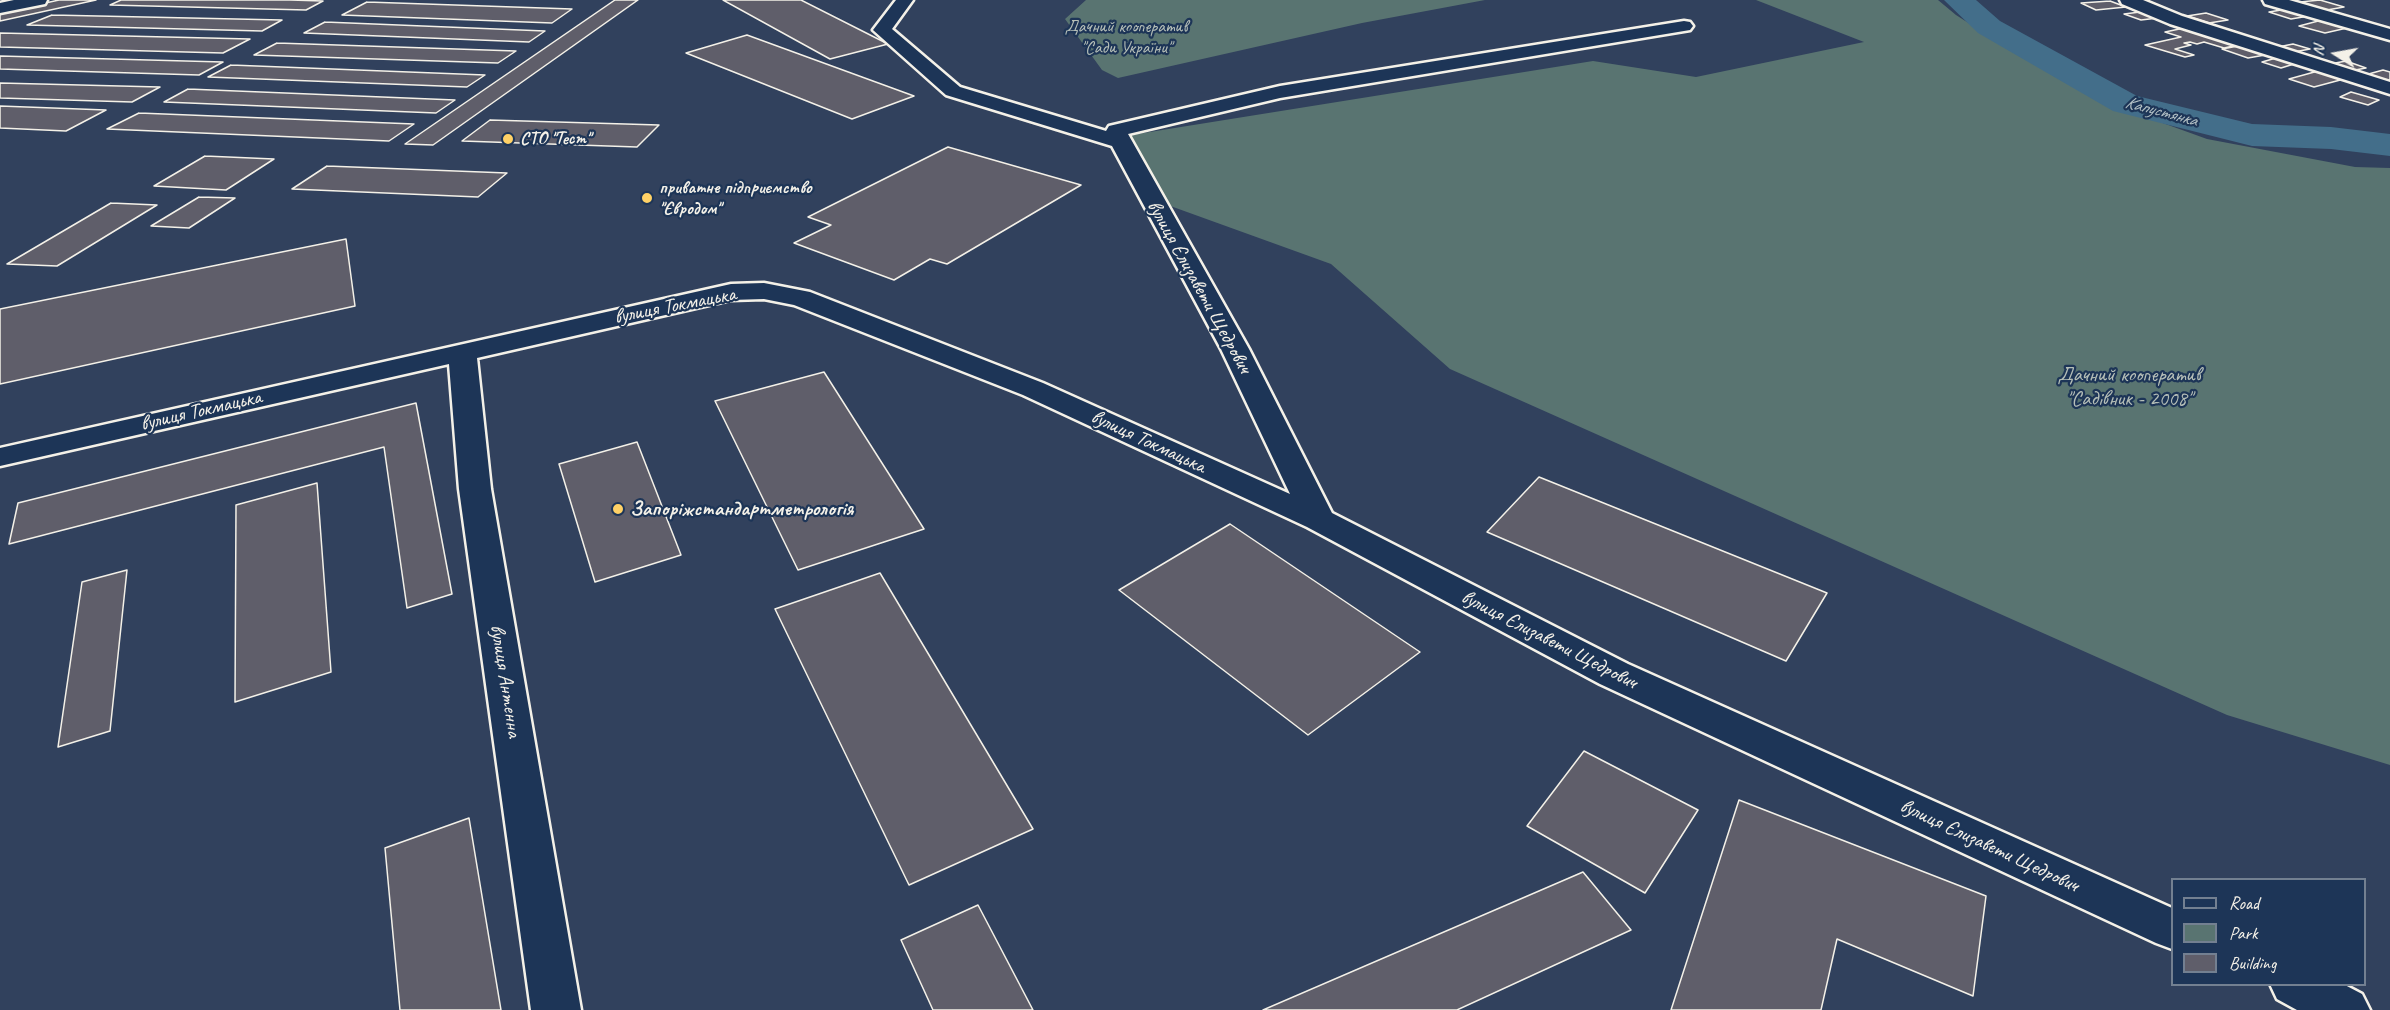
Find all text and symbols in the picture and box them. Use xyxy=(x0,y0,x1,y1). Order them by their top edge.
park label: Дачний кооператив "Сади України" xyxy=(1065,16,1187,58)
north arrow xyxy=(2306,24,2366,84)
text: N xyxy=(2308,44,2329,57)
water label: Капустянка xyxy=(2123,92,2199,132)
place label: СТО "Тест" xyxy=(520,128,590,150)
marker: СТО "Тест" xyxy=(501,132,515,146)
place label: приватне підприємство "Євродом" xyxy=(659,177,812,219)
marker: приватне підприємство "Євродом" xyxy=(640,191,654,205)
street label: вулиця Єлизавети Щедрович xyxy=(1141,196,1257,378)
street label: вулиця Токмацька xyxy=(612,282,738,330)
park label: Дачний кооператив "Садівник - 2008" xyxy=(2057,362,2201,412)
street label: вулиця Токмацька xyxy=(138,385,264,437)
street label: вулиця Токмацька xyxy=(1087,404,1209,480)
place label: Запоріжстандартметрологія xyxy=(630,496,853,522)
marker: Запоріжстандартметрологія xyxy=(611,502,625,516)
street label: вулиця Єлизавети Щедрович xyxy=(1457,585,1641,695)
street label: вулиця Антенна xyxy=(484,623,526,739)
street label: вулиця Єлизавети Щедрович xyxy=(1896,794,2082,898)
legend xyxy=(2171,878,2366,986)
text: Road xyxy=(2229,892,2259,914)
text: Park xyxy=(2229,922,2258,944)
text: Building xyxy=(2229,952,2276,974)

